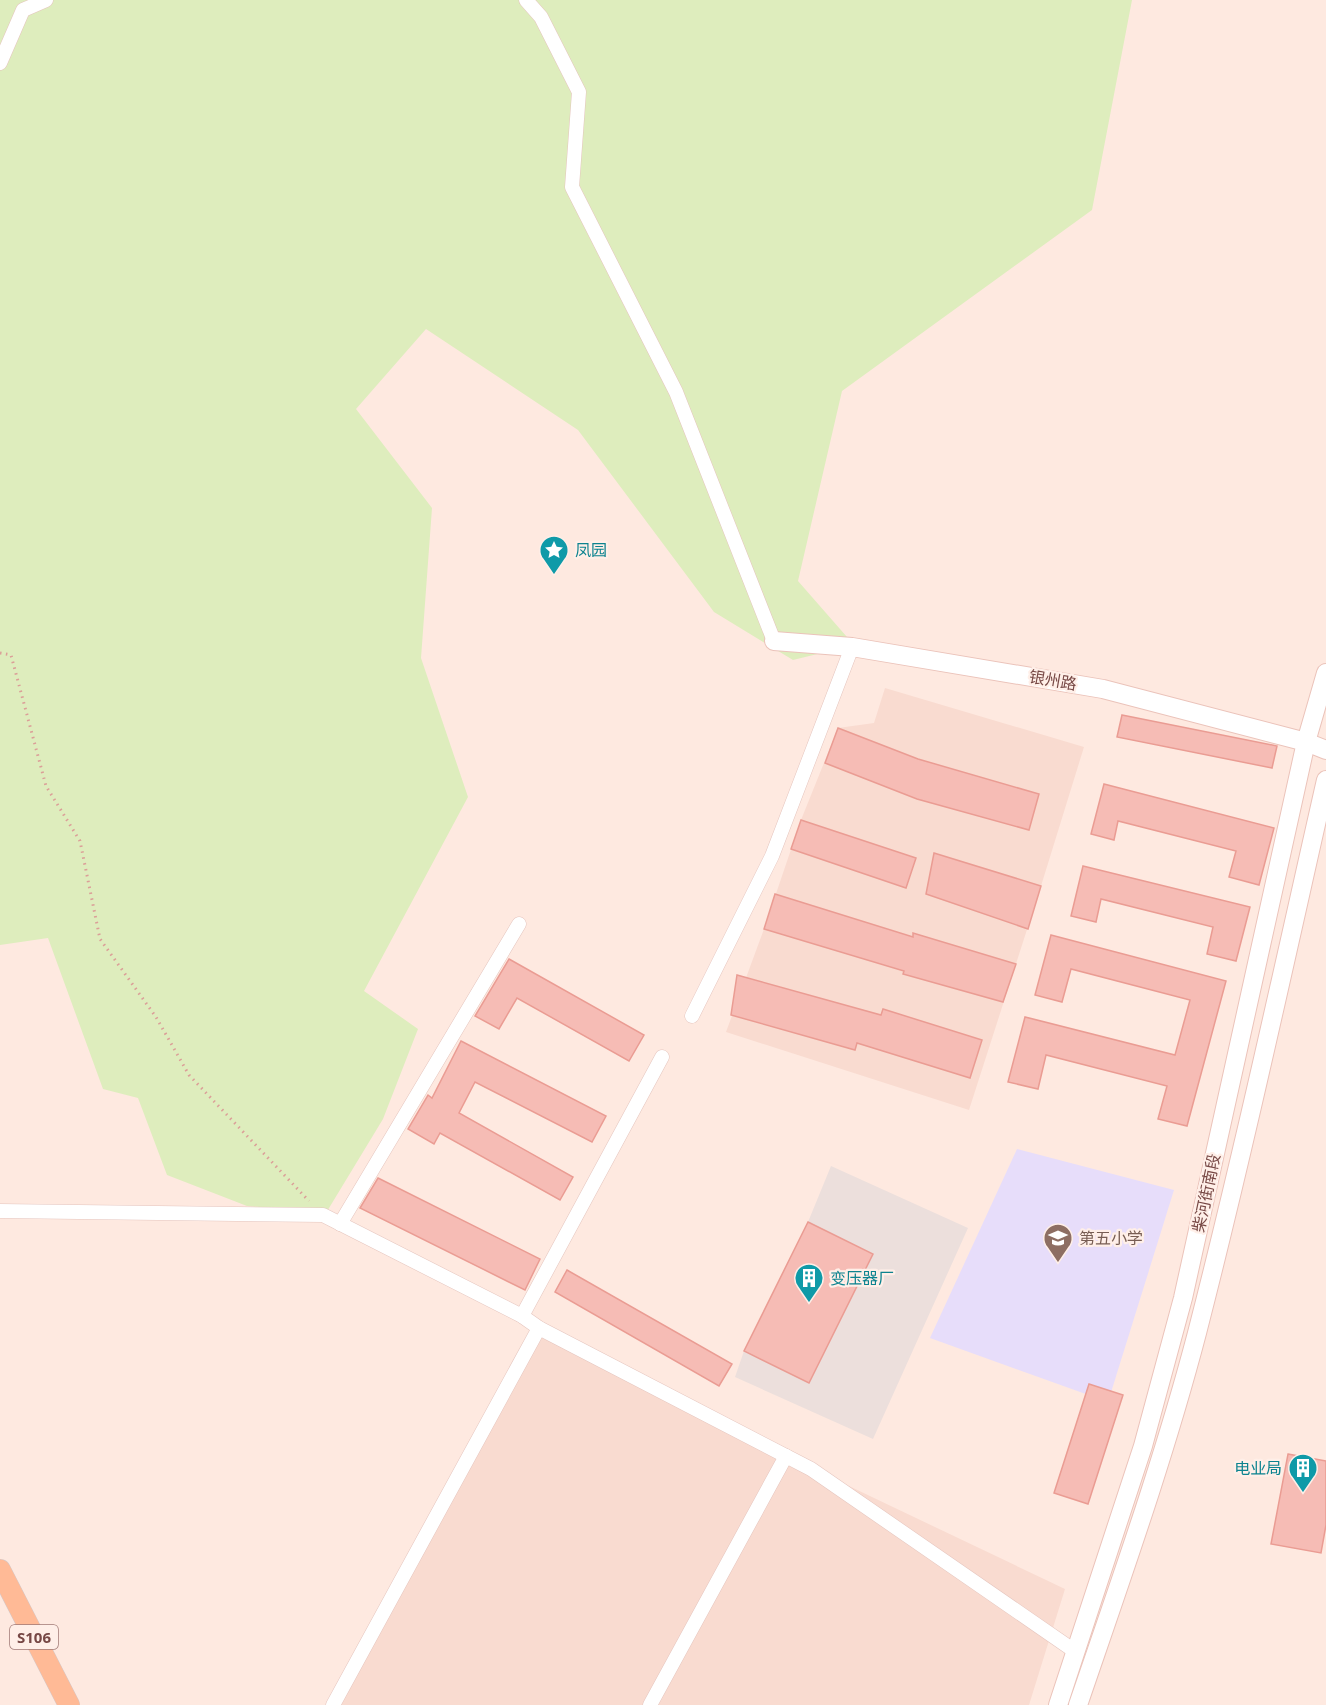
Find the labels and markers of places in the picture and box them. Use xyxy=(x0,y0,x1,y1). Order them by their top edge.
place icon: 凤园 xyxy=(538,534,570,576)
place label: 凤园 xyxy=(575,539,607,561)
school or university icon: 第五小学 xyxy=(1042,1222,1074,1264)
place label: 第五小学 xyxy=(1079,1227,1143,1249)
building icon: 变压器厂 xyxy=(793,1262,825,1304)
place label: 变压器厂 xyxy=(830,1267,894,1289)
building icon: 电业局 xyxy=(1287,1452,1319,1494)
place label: 电业局 xyxy=(1234,1457,1282,1479)

